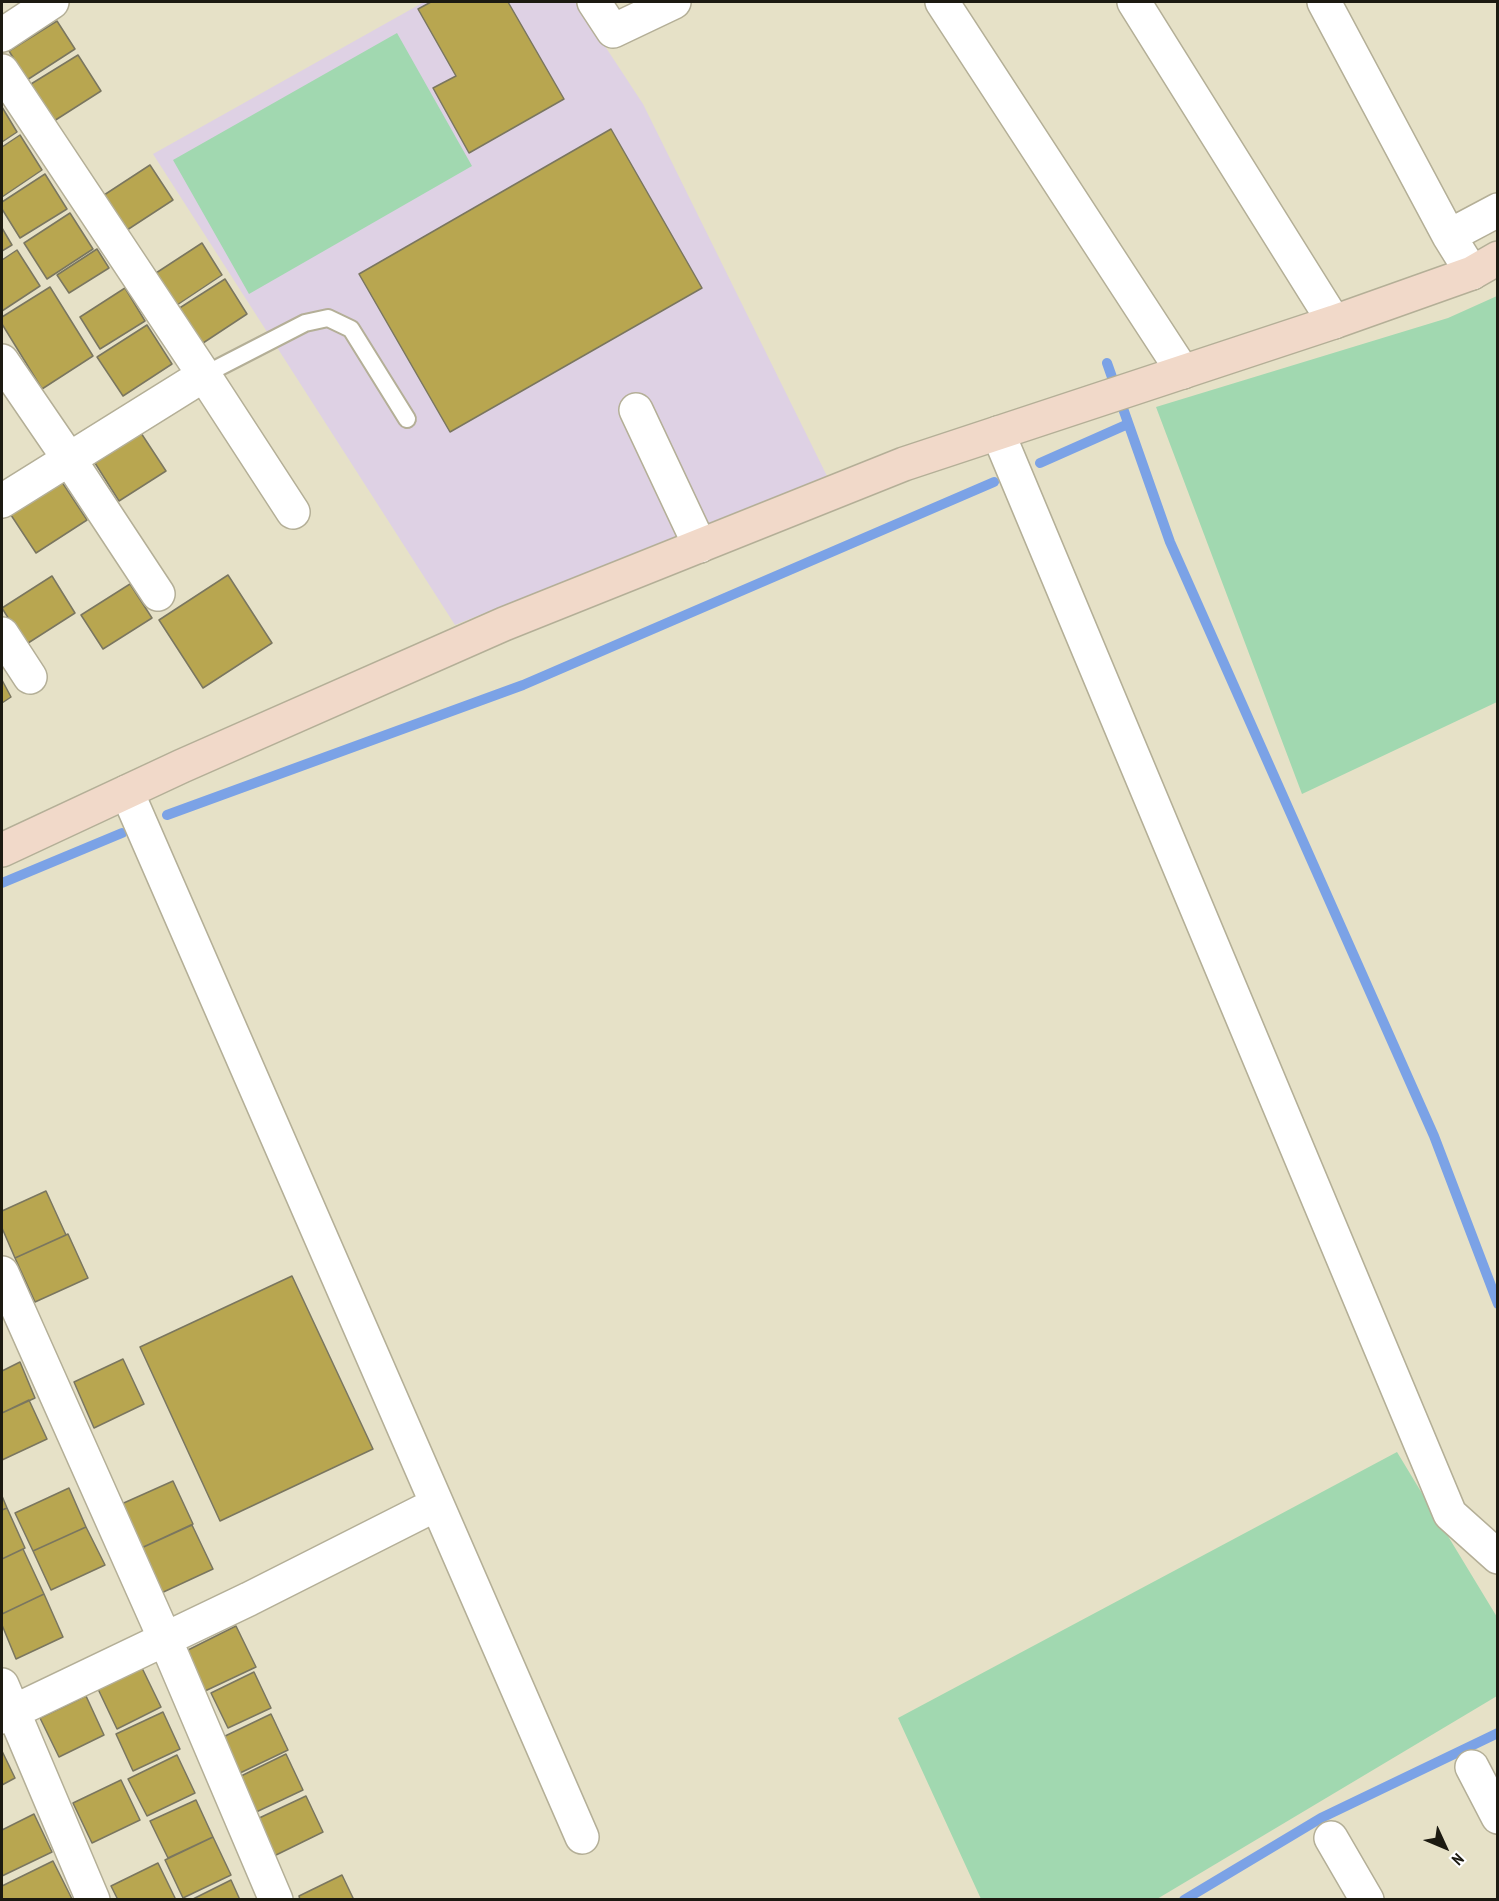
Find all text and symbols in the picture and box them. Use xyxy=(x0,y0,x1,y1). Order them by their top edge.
north arrow xyxy=(1415,1817,1475,1877)
text: N xyxy=(1448,1849,1468,1870)

